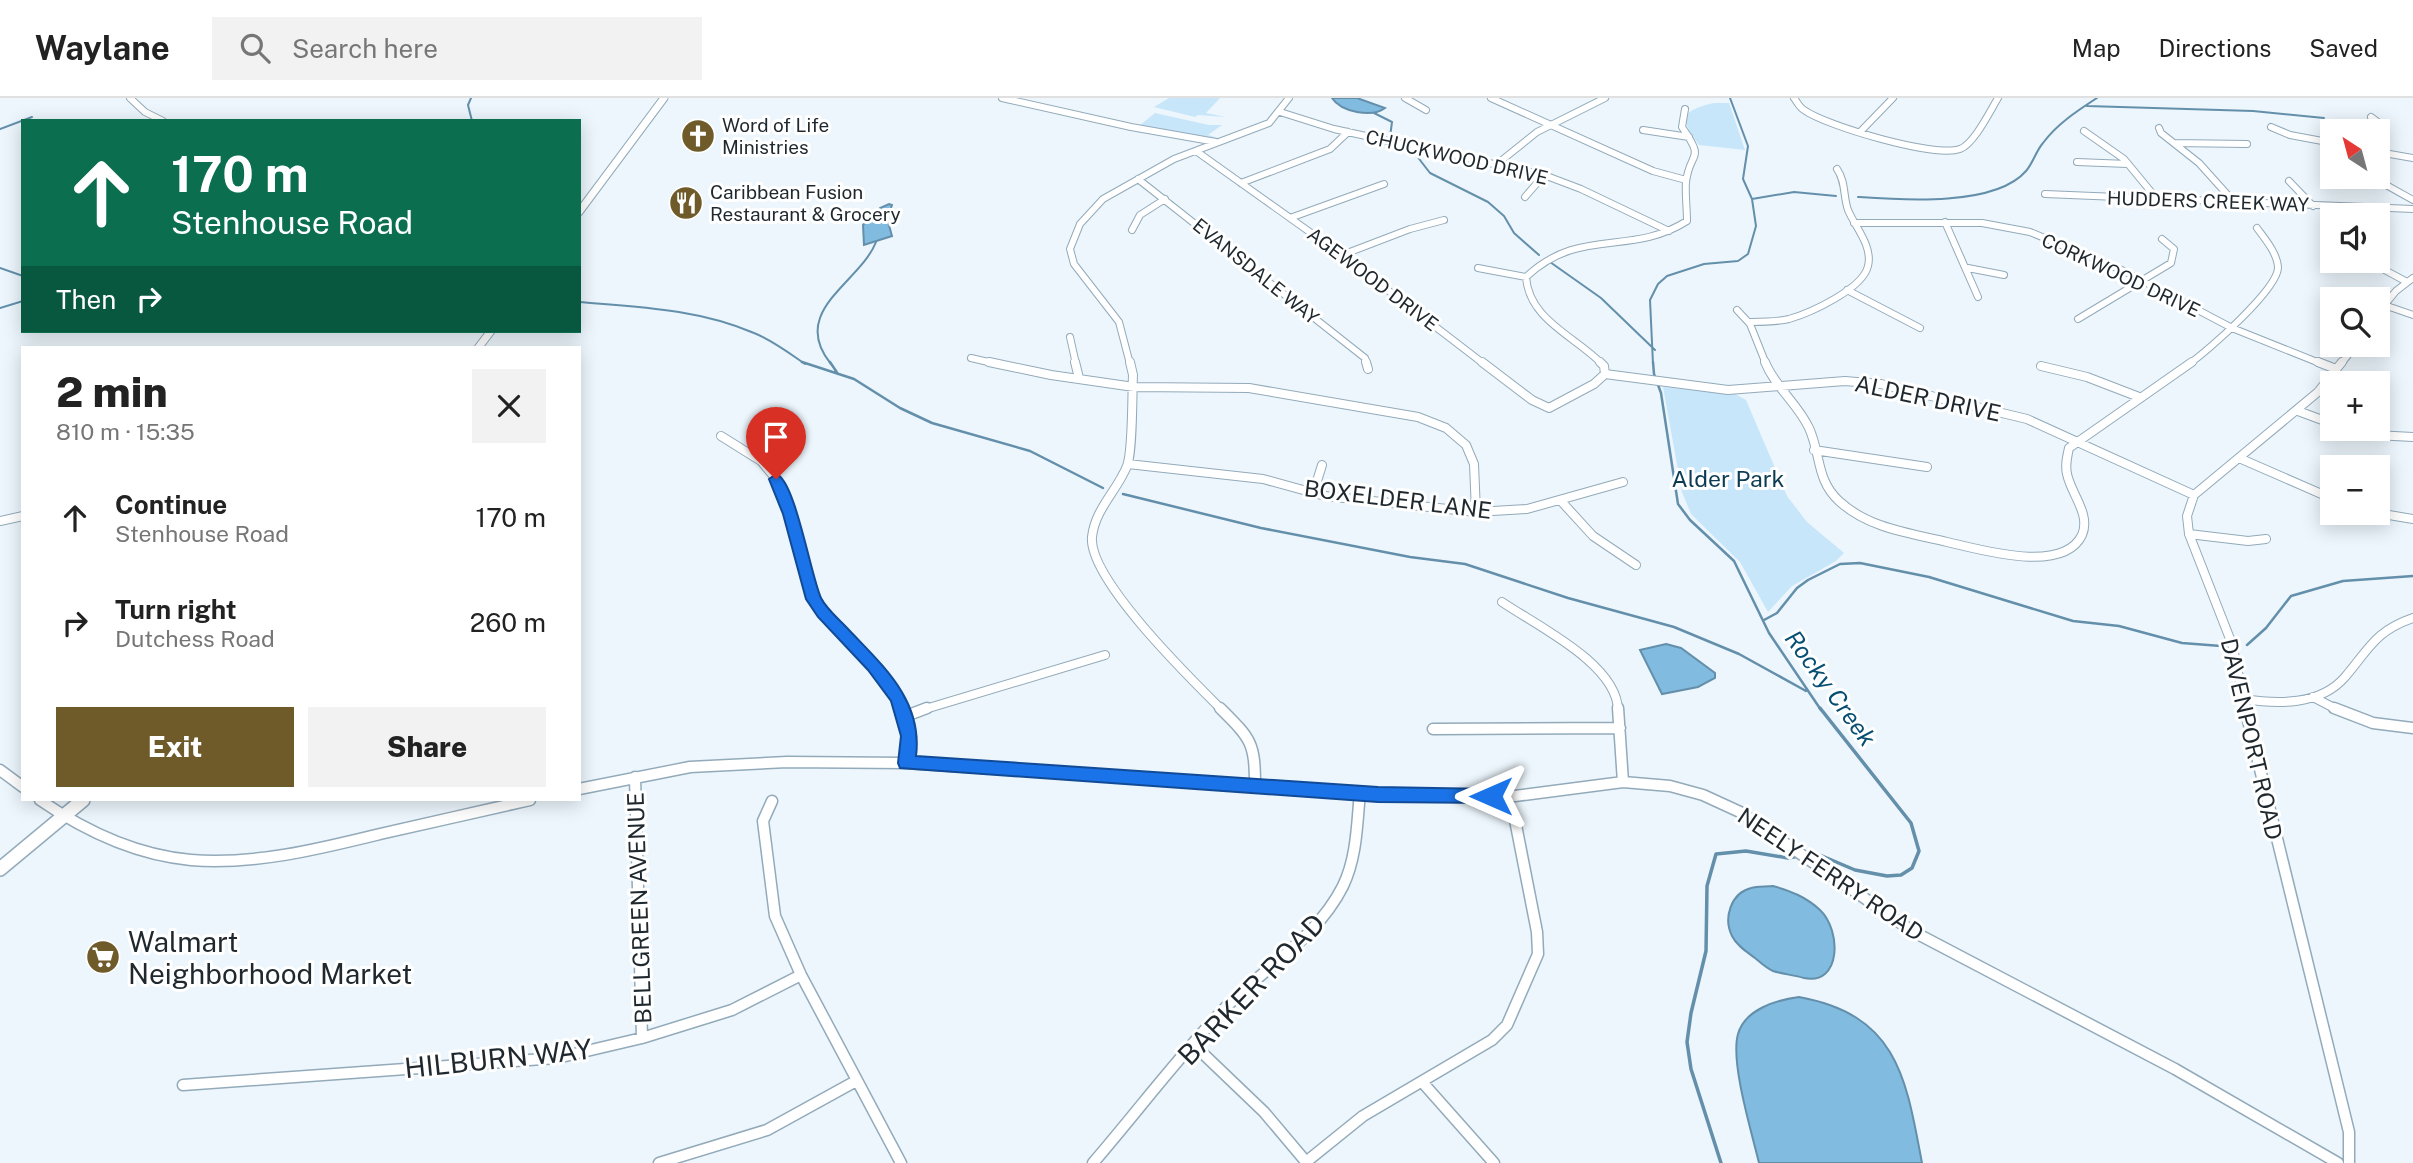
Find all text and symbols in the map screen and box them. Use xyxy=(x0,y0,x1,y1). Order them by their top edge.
search box xyxy=(212,17,702,80)
text: Waylane xyxy=(35,29,170,67)
icon: search xyxy=(236,29,274,67)
text: Search here xyxy=(292,33,438,64)
text: Map xyxy=(2072,34,2121,62)
text: Directions xyxy=(2159,34,2271,62)
text: Saved xyxy=(2309,34,2378,62)
place label: Word of Life Ministries xyxy=(722,114,829,158)
church icon: Word of Life Ministries xyxy=(679,117,717,155)
north arrow xyxy=(2320,119,2390,189)
map controls xyxy=(2320,119,2390,525)
street label: CHUCKWOOD DRIVE xyxy=(1364,125,1550,189)
text: 170 m xyxy=(171,145,309,203)
icon: ahead xyxy=(56,147,147,238)
place label: Caribbean Fusion Restaurant & Grocery xyxy=(710,181,901,225)
restaurant icon: Caribbean Fusion Restaurant & Grocery xyxy=(667,184,705,222)
street label: HUDDERS CREEK WAY xyxy=(2107,186,2310,216)
button: sound xyxy=(2320,203,2390,273)
text: Stenhouse Road xyxy=(171,204,413,241)
street label: EVANSDALE WAY xyxy=(1189,213,1324,329)
street label: AGEWOOD DRIVE xyxy=(1303,223,1443,335)
street label: CORKWOOD DRIVE xyxy=(2038,229,2204,321)
icon: right xyxy=(130,280,168,318)
text: Then xyxy=(56,284,116,315)
button: search xyxy=(2320,287,2390,357)
text: 2 min xyxy=(56,367,168,416)
button: close xyxy=(472,369,546,443)
street label: ALDER DRIVE xyxy=(1852,369,2004,427)
button: + xyxy=(2320,371,2390,441)
pin xyxy=(746,407,806,479)
text: 810 m · 15:35 xyxy=(56,418,195,445)
icon: arrive xyxy=(757,418,795,456)
button: − xyxy=(2320,455,2390,525)
park label: Alder Park xyxy=(1671,465,1785,492)
street label: BOXELDER LANE xyxy=(1303,474,1493,524)
text: Continue xyxy=(115,489,227,520)
icon: ahead xyxy=(56,499,94,537)
text: 170 m xyxy=(476,502,546,533)
text: Stenhouse Road xyxy=(115,520,289,547)
text: Turn right xyxy=(115,594,237,625)
icon: right xyxy=(56,604,94,642)
text: 260 m xyxy=(470,607,546,638)
text: Dutchess Road xyxy=(115,625,275,652)
water label: Rocky Creek xyxy=(1780,625,1882,751)
street label: DAVENPORT ROAD xyxy=(2216,636,2288,842)
button: Exit xyxy=(56,707,294,787)
button: Share xyxy=(308,707,546,787)
position arrow xyxy=(1454,759,1528,833)
street label: BELLGREEN AVENUE xyxy=(621,792,657,1024)
street label: NEELY FERRY ROAD xyxy=(1733,802,1929,946)
street label: BARKER ROAD xyxy=(1171,907,1331,1071)
place label: Walmart Neighborhood Market xyxy=(128,925,412,990)
supermarket icon: Walmart Neighborhood Market xyxy=(84,938,122,976)
street label: HILBURN WAY xyxy=(403,1032,593,1084)

